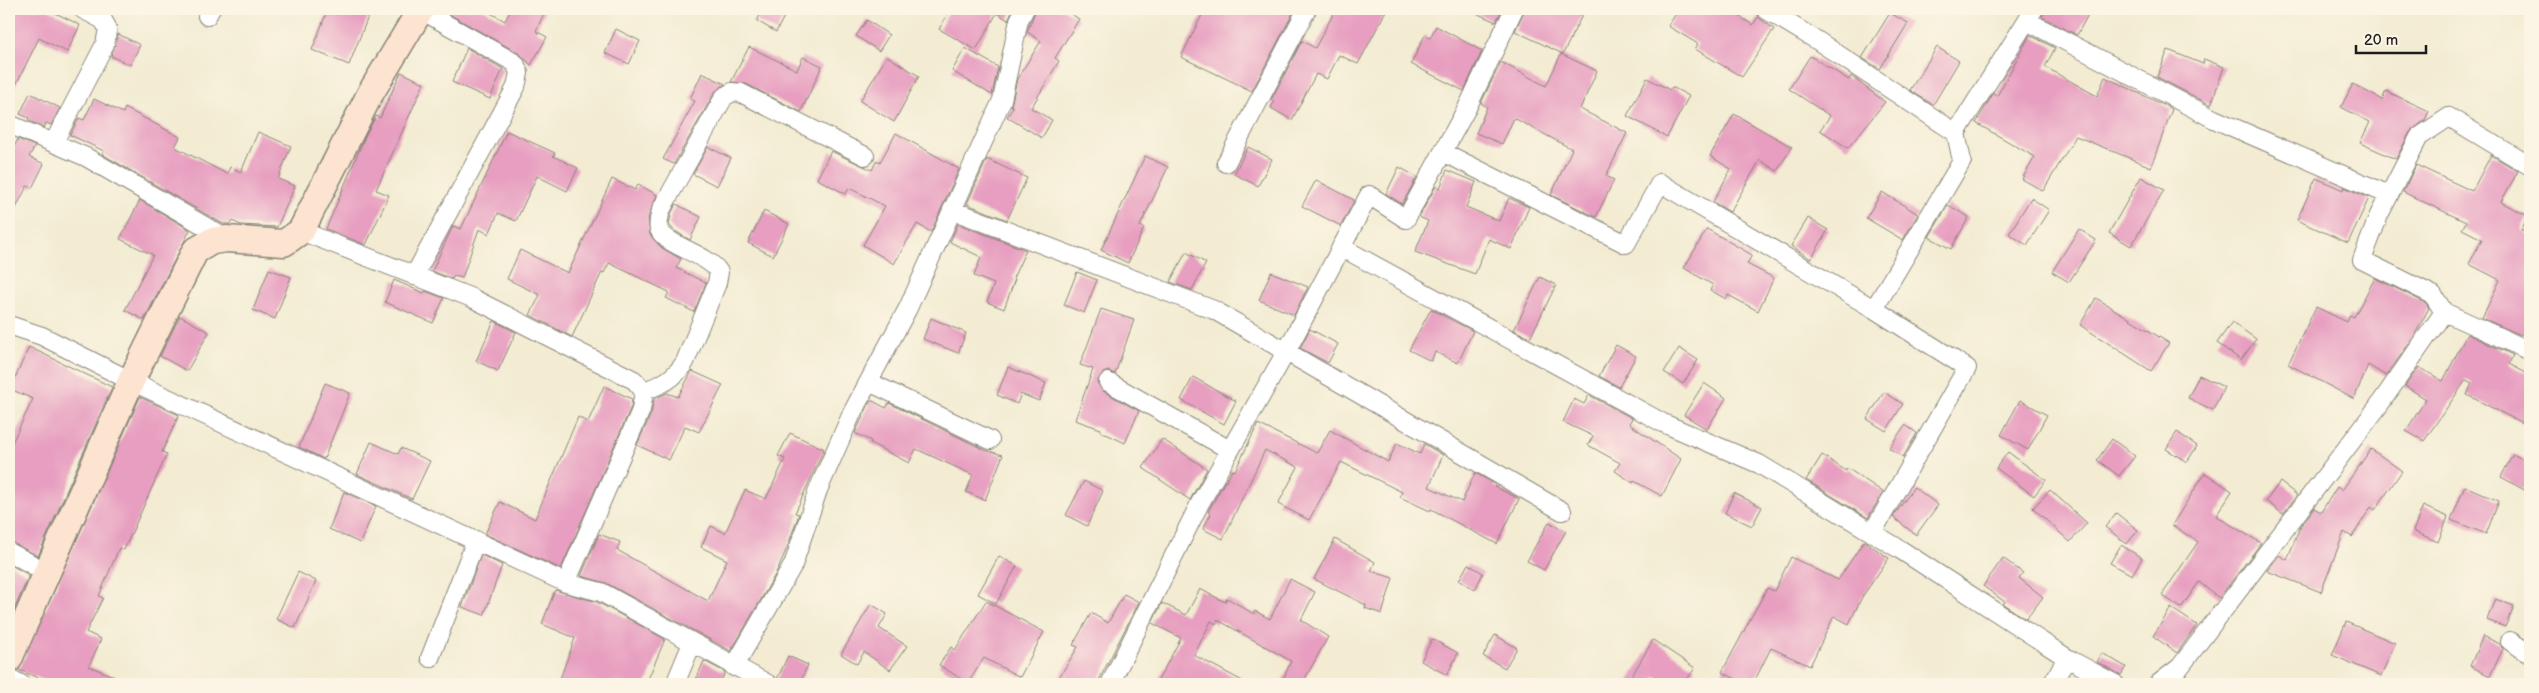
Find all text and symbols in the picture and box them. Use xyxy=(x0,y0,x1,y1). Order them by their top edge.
scale bar xyxy=(2356,22,2426,54)
text: 20 m xyxy=(2364,31,2398,50)

